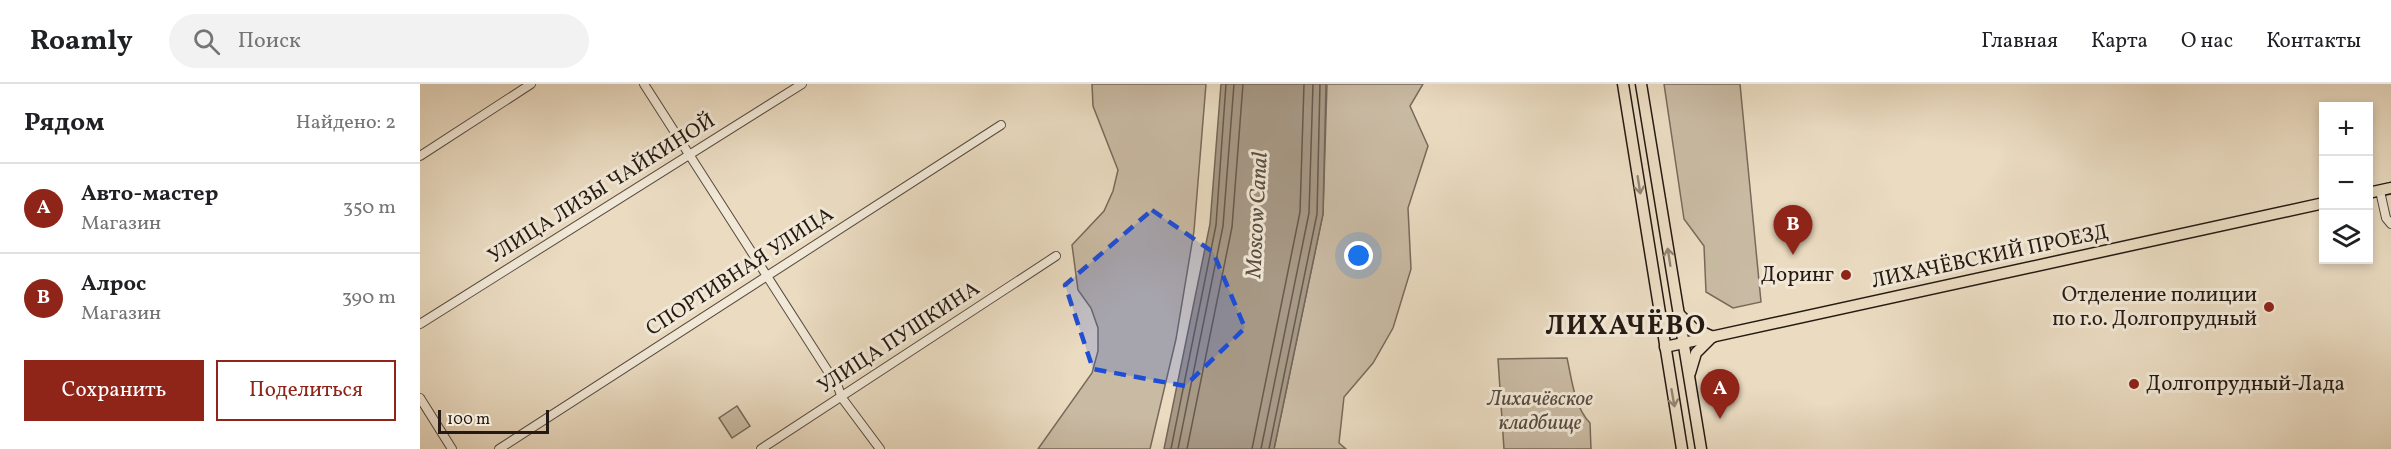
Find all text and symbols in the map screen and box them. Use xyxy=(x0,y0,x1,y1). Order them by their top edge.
search box xyxy=(169,14,589,68)
text: Roamly xyxy=(30,22,133,61)
icon: search xyxy=(190,25,223,58)
text: Поиск xyxy=(238,26,301,57)
text: Главная xyxy=(1981,27,2058,56)
text: Карта xyxy=(2091,27,2148,56)
text: О нас xyxy=(2181,27,2233,56)
text: Контакты xyxy=(2266,27,2361,56)
map controls xyxy=(2319,102,2373,264)
button: + xyxy=(2319,102,2373,156)
text: Рядом xyxy=(24,105,104,141)
street label: УЛИЦА ЛИЗЫ ЧАЙКИНОЙ xyxy=(483,107,721,271)
text: Найдено: 2 xyxy=(296,109,396,137)
water label: Moscow Canal xyxy=(1239,151,1277,280)
button: − xyxy=(2319,156,2373,210)
one-way arrow xyxy=(1634,175,1645,195)
text: Авто-мастер xyxy=(81,179,218,210)
text: A xyxy=(36,194,51,222)
text: 350 m xyxy=(343,194,396,222)
street label: СПОРТИВНАЯ УЛИЦА xyxy=(640,200,840,344)
pin: B xyxy=(1774,206,1812,255)
text: Магазин xyxy=(81,210,161,238)
button: layers xyxy=(2319,210,2373,264)
street label: ЛИХАЧЁВСКИЙ ПРОЕЗД xyxy=(1869,218,2111,296)
your location xyxy=(1344,241,1373,270)
one-way arrow xyxy=(1663,247,1674,267)
place label: Доринг xyxy=(1761,261,1834,290)
marker: Доринг xyxy=(1839,268,1853,282)
text: Алрос xyxy=(81,269,146,300)
street label: УЛИЦА ПУШКИНА xyxy=(812,275,986,401)
place label: Отделение полиции по г.о. Долгопрудный xyxy=(2052,281,2257,334)
text: B xyxy=(37,284,50,312)
text: 390 m xyxy=(342,284,396,312)
text: Магазин xyxy=(81,300,161,328)
marker: Отделение полиции по г.о. Долгопрудный xyxy=(2262,300,2276,314)
district label: ЛИХАЧЁВО xyxy=(1545,308,1707,346)
button: Сохранить xyxy=(24,360,204,421)
button: Поделиться xyxy=(216,360,396,421)
pin: A xyxy=(1700,370,1740,419)
place label: Долгопрудный-Лада xyxy=(2146,370,2345,399)
marker: Долгопрудный-Лада xyxy=(2127,377,2141,391)
park label: Лихачёвское кладбище xyxy=(1486,385,1593,438)
one-way arrow xyxy=(1668,388,1679,407)
scale bar xyxy=(438,407,549,434)
text: 100 m xyxy=(447,409,490,431)

